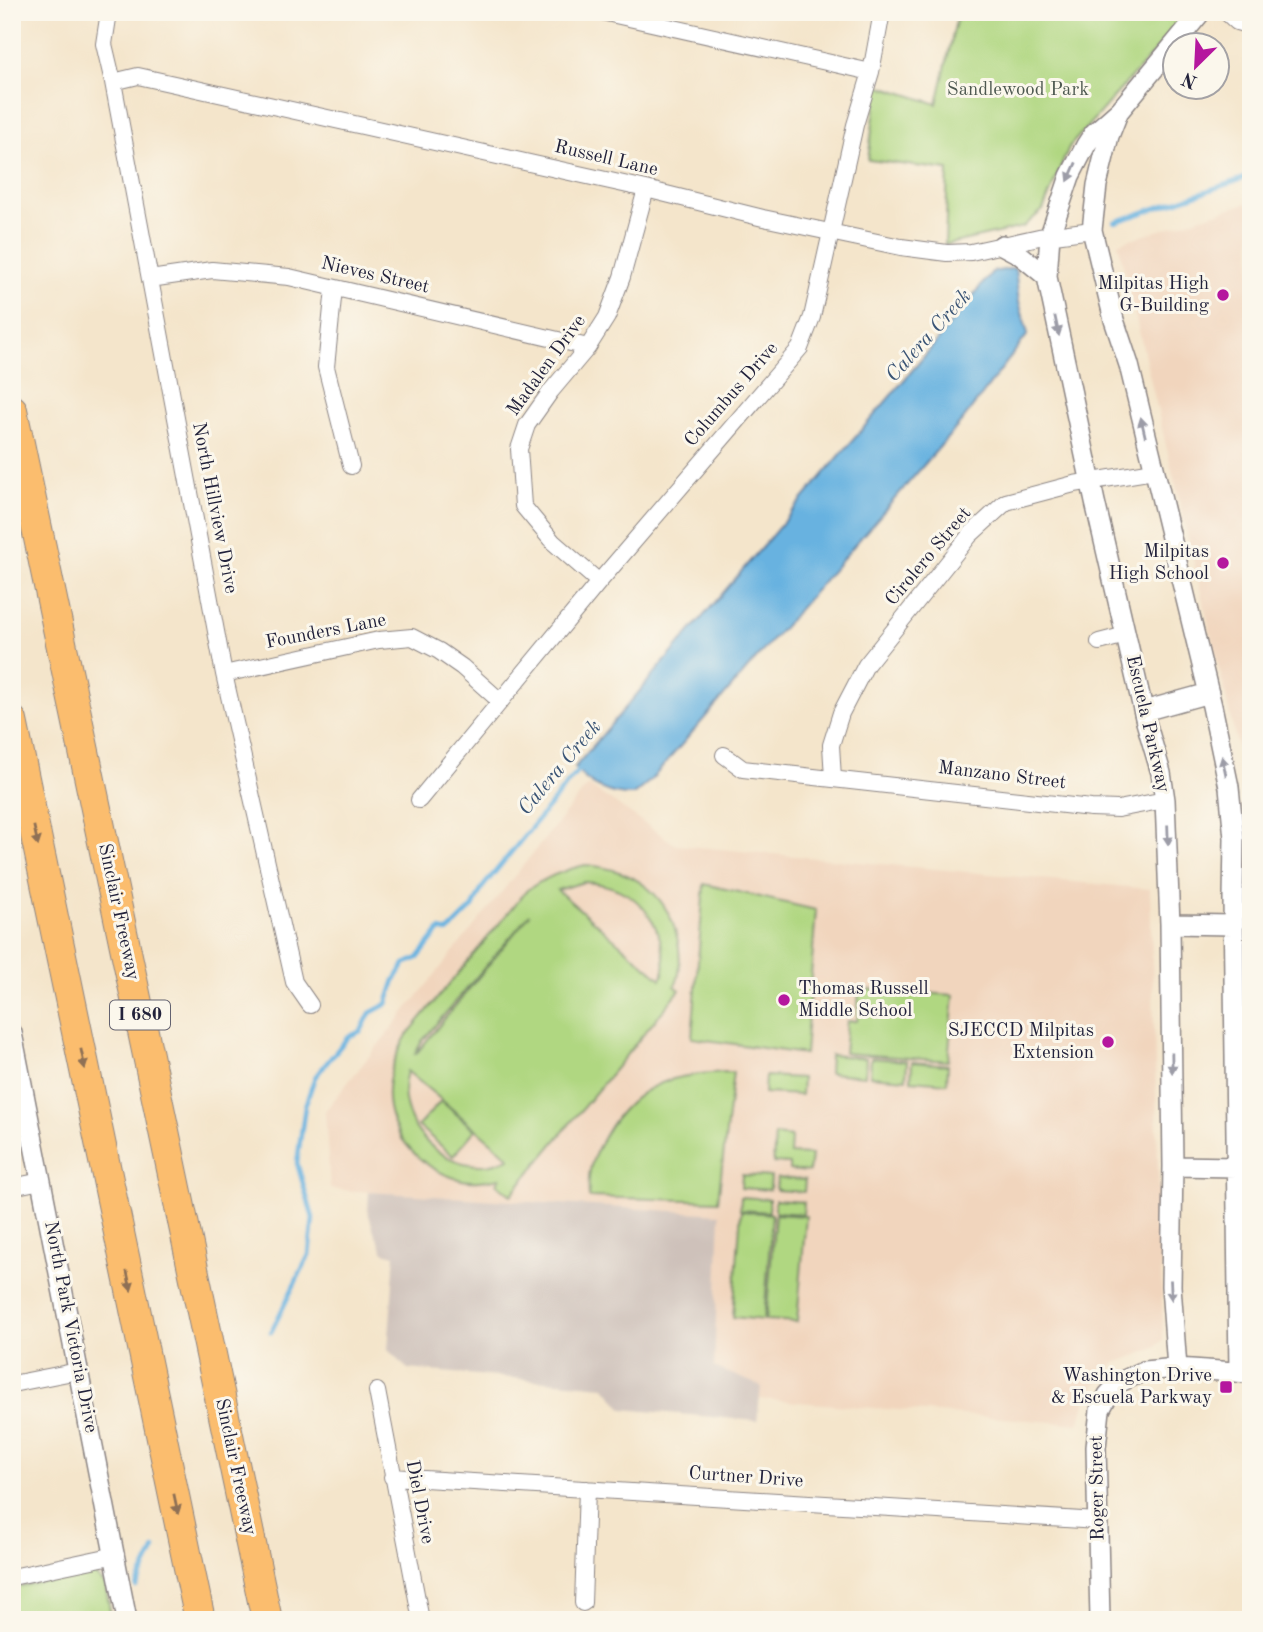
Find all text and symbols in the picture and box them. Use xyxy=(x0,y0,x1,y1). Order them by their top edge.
north arrow xyxy=(1162,32,1232,102)
text: N xyxy=(1179,67,1201,91)
park label: Sandlewood Park xyxy=(947,81,1089,100)
street label: Russell Lane xyxy=(552,138,660,180)
one-way arrow xyxy=(1066,162,1078,182)
street label: Nieves Street xyxy=(319,254,431,298)
place label: Milpitas High G-Building xyxy=(1098,275,1210,316)
water label: Calera Creek xyxy=(882,286,976,386)
marker: Milpitas High G-Building xyxy=(1215,287,1231,303)
street label: Madalen Drive xyxy=(504,312,590,420)
one-way arrow xyxy=(1051,316,1062,338)
street label: Columbus Drive xyxy=(682,339,782,451)
one-way arrow xyxy=(1138,416,1149,438)
street label: North Hillview Drive xyxy=(188,421,240,595)
street label: Cirolero Street xyxy=(883,504,975,610)
place label: Milpitas High School xyxy=(1109,543,1209,584)
marker: Milpitas High School xyxy=(1215,555,1231,571)
street label: Founders Lane xyxy=(264,611,388,653)
street label: Escuela Parkway xyxy=(1122,653,1172,795)
water label: Calera Creek xyxy=(514,717,606,819)
one-way arrow xyxy=(1219,755,1230,777)
street label: Manzano Street xyxy=(937,759,1067,793)
one-way arrow xyxy=(31,825,42,847)
one-way arrow xyxy=(1162,825,1173,847)
street label: Sinclair Freeway xyxy=(94,842,142,982)
place label: Thomas Russell Middle School xyxy=(798,980,929,1021)
marker: Thomas Russell Middle School xyxy=(776,992,792,1008)
road number: I 680 xyxy=(110,1000,170,1030)
place label: SJECCD Milpitas Extension xyxy=(948,1022,1094,1063)
marker: SJECCD Milpitas Extension xyxy=(1100,1034,1116,1050)
one-way arrow xyxy=(77,1048,88,1070)
one-way arrow xyxy=(1166,1052,1177,1074)
street label: North Park Victoria Drive xyxy=(40,1220,100,1434)
one-way arrow xyxy=(124,1270,135,1292)
one-way arrow xyxy=(1166,1280,1177,1302)
place label: Washington Drive & Escuela Parkway xyxy=(1051,1367,1212,1408)
marker: Washington Drive & Escuela Parkway xyxy=(1218,1379,1234,1395)
street label: Sinclair Freeway xyxy=(211,1397,259,1537)
street label: Roger Street xyxy=(1088,1435,1108,1541)
street label: Diel Drive xyxy=(402,1459,436,1545)
street label: Curtner Drive xyxy=(688,1465,804,1491)
one-way arrow xyxy=(170,1493,181,1515)

